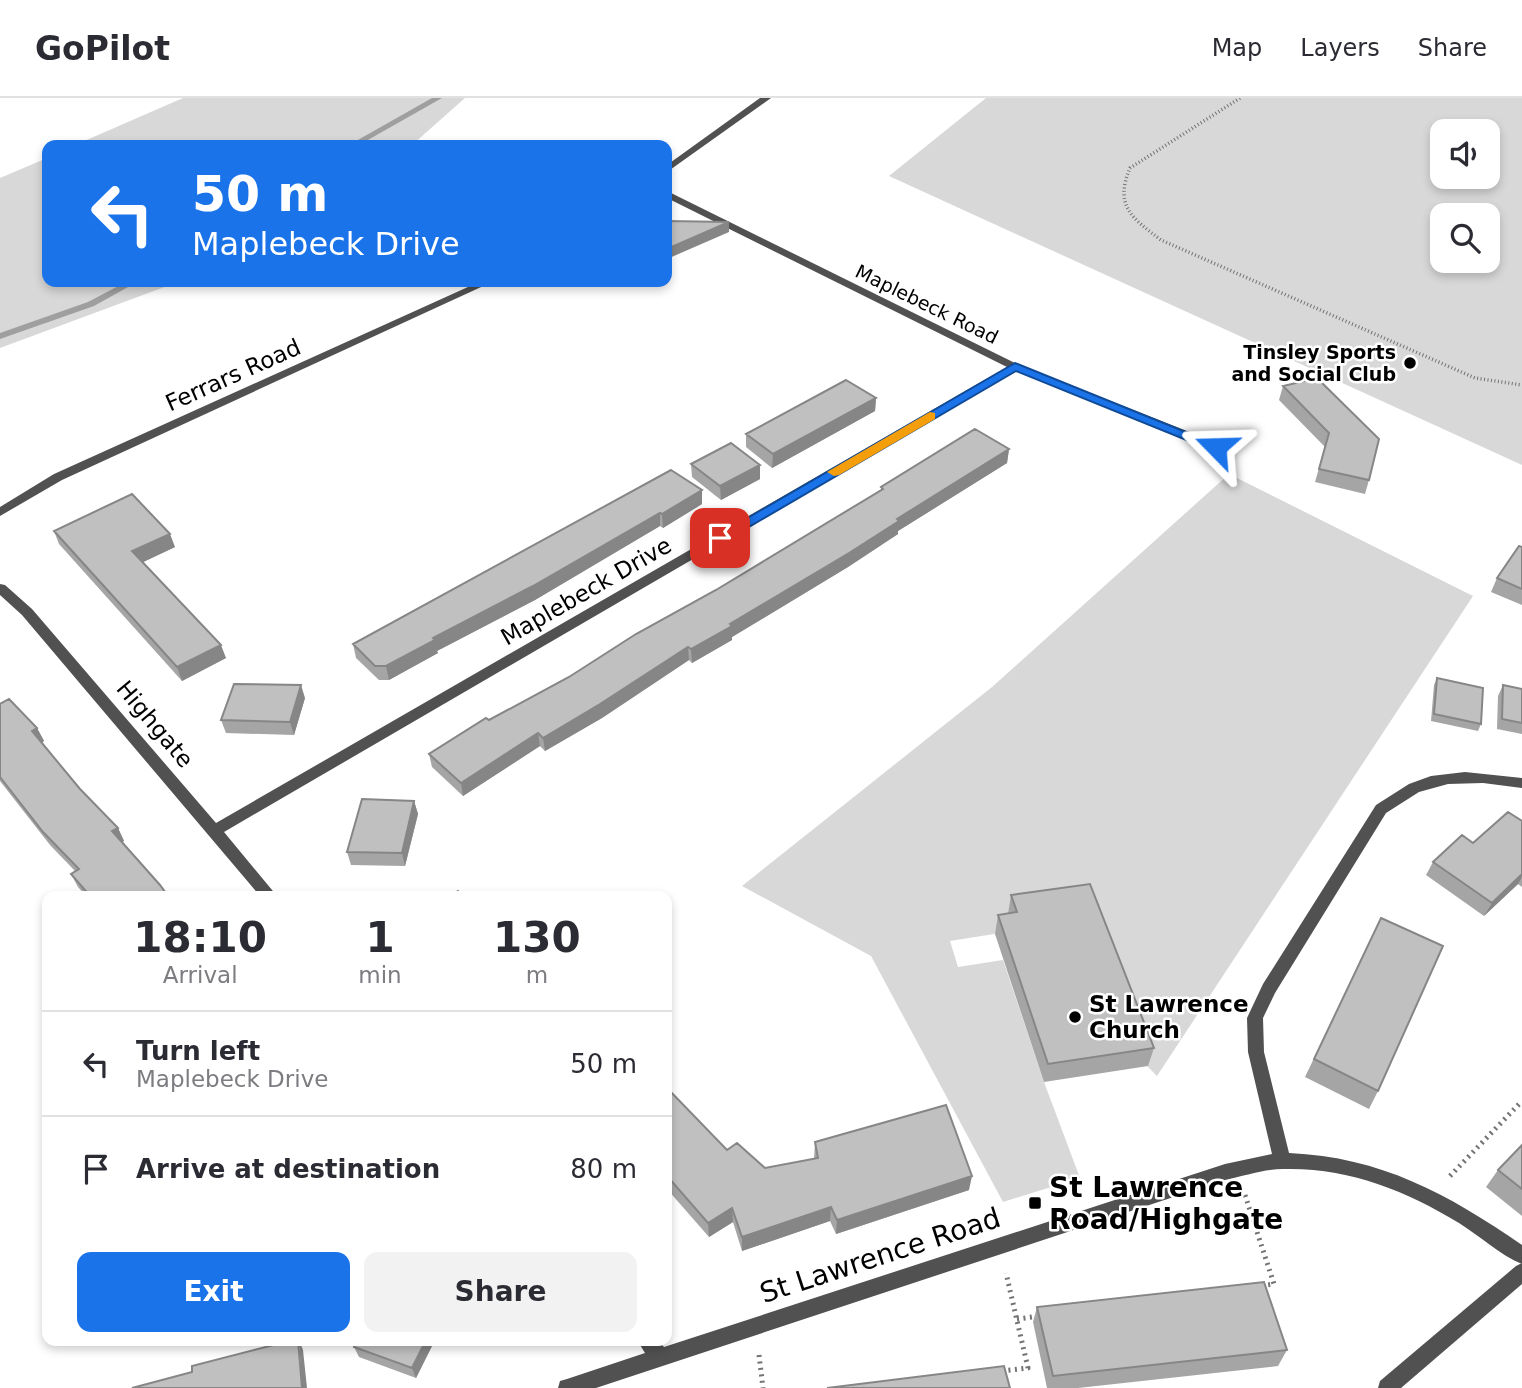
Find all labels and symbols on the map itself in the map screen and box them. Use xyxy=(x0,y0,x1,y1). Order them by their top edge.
street label: Maplebeck Road xyxy=(852,260,1002,348)
street label: Ferrars Road xyxy=(161,334,305,416)
place label: Tinsley Sports and Social Club xyxy=(1231,341,1396,385)
marker: Tinsley Sports and Social Club xyxy=(1402,355,1418,371)
position arrow xyxy=(1179,410,1253,484)
pin xyxy=(690,508,750,568)
street label: Maplebeck Drive xyxy=(496,532,676,650)
street label: Highgate xyxy=(111,676,199,772)
place label: St Lawrence Church xyxy=(1089,991,1249,1043)
marker: St Lawrence Church xyxy=(1067,1009,1083,1025)
place label: St Lawrence Road/Highgate xyxy=(1049,1171,1283,1236)
marker: St Lawrence Road/Highgate xyxy=(1027,1195,1043,1211)
street label: St Lawrence Road xyxy=(756,1201,1005,1310)

